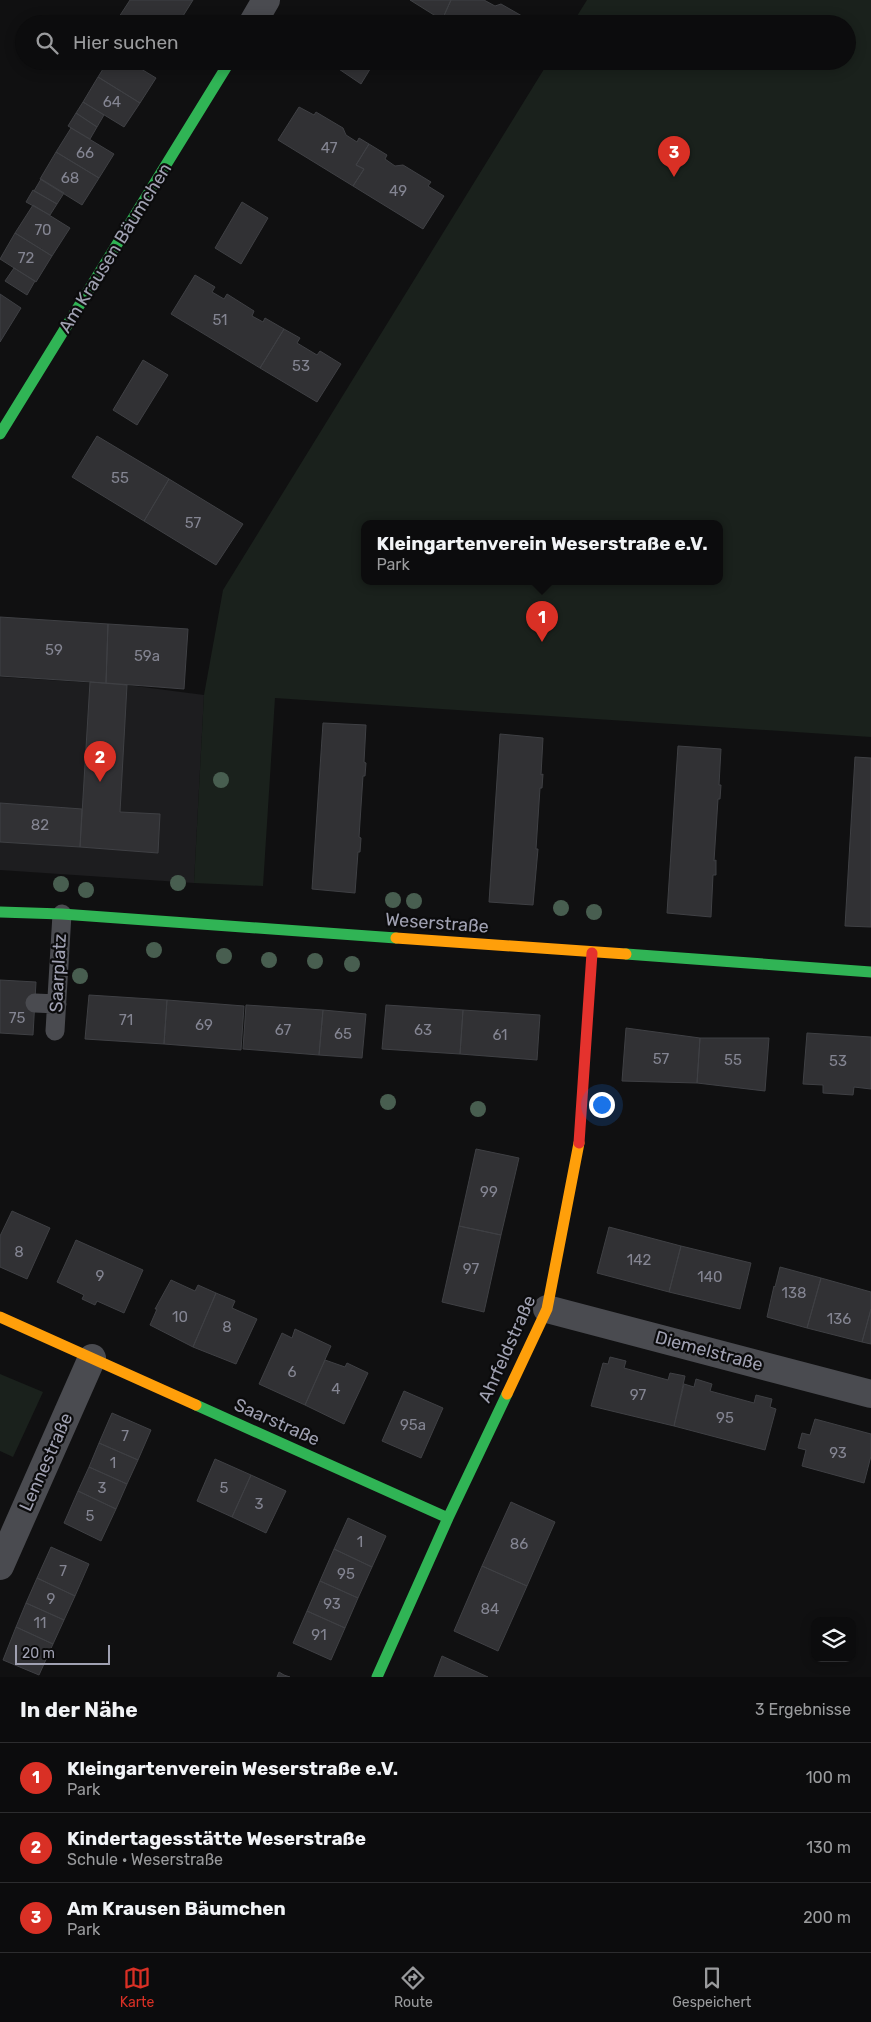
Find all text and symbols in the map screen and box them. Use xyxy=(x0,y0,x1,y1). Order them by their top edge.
search box xyxy=(15,15,856,70)
icon: search xyxy=(33,29,61,57)
text: Hier suchen xyxy=(73,31,179,54)
house number: 64 xyxy=(103,93,121,111)
pin: 3 xyxy=(658,136,690,177)
house number: 47 xyxy=(321,139,338,157)
house number: 66 xyxy=(76,144,94,162)
street label: Am Krausen Bäumchen xyxy=(54,159,176,337)
house number: 68 xyxy=(61,169,79,187)
house number: 49 xyxy=(389,182,407,200)
house number: 70 xyxy=(34,221,52,239)
house number: 72 xyxy=(18,249,34,267)
house number: 51 xyxy=(212,311,228,329)
house number: 53 xyxy=(292,357,310,375)
house number: 55 xyxy=(111,469,129,487)
house number: 57 xyxy=(185,514,202,532)
popup xyxy=(361,520,723,585)
text: Kleingartenverein Weserstraße e.V. xyxy=(376,532,708,555)
text: Park xyxy=(376,555,410,574)
pin: 1 xyxy=(526,601,558,642)
house number: 59 xyxy=(45,641,63,659)
house number: 59a xyxy=(134,647,160,665)
pin: 2 xyxy=(84,741,116,782)
house number: 82 xyxy=(31,816,49,834)
street label: Weserstraße xyxy=(384,908,490,938)
street label: Saarplatz xyxy=(45,933,71,1013)
house number: 75 xyxy=(9,1009,25,1027)
house number: 71 xyxy=(119,1011,133,1029)
house number: 69 xyxy=(195,1016,213,1034)
house number: 67 xyxy=(275,1021,291,1039)
house number: 63 xyxy=(414,1021,432,1039)
house number: 65 xyxy=(334,1025,352,1043)
house number: 61 xyxy=(492,1026,508,1044)
house number: 57 xyxy=(653,1050,670,1068)
house number: 55 xyxy=(724,1051,742,1069)
house number: 53 xyxy=(829,1052,847,1070)
your location xyxy=(589,1092,615,1118)
house number: 99 xyxy=(480,1183,498,1201)
house number: 8 xyxy=(14,1243,24,1261)
house number: 142 xyxy=(627,1251,651,1269)
house number: 97 xyxy=(463,1260,480,1278)
house number: 9 xyxy=(96,1267,105,1285)
house number: 140 xyxy=(697,1268,723,1286)
house number: 138 xyxy=(782,1284,806,1302)
street label: Ahrfeldstraße xyxy=(474,1292,540,1406)
house number: 10 xyxy=(172,1308,188,1326)
house number: 136 xyxy=(827,1310,851,1328)
house number: 8 xyxy=(222,1318,232,1336)
street label: Diemelstraße xyxy=(653,1326,765,1376)
house number: 6 xyxy=(287,1363,297,1381)
house number: 4 xyxy=(331,1380,341,1398)
house number: 97 xyxy=(630,1386,647,1404)
street label: Saarstraße xyxy=(231,1393,323,1451)
street label: Lennestraße xyxy=(15,1409,77,1515)
house number: 95 xyxy=(716,1409,734,1427)
house number: 95a xyxy=(400,1416,426,1434)
house number: 7 xyxy=(121,1427,129,1445)
house number: 93 xyxy=(829,1444,847,1462)
house number: 1 xyxy=(110,1454,116,1472)
house number: 3 xyxy=(97,1479,107,1497)
house number: 5 xyxy=(220,1479,229,1497)
house number: 3 xyxy=(254,1495,264,1513)
house number: 5 xyxy=(86,1507,95,1525)
house number: 1 xyxy=(357,1533,363,1551)
house number: 86 xyxy=(510,1535,528,1553)
house number: 7 xyxy=(59,1562,67,1580)
house number: 95 xyxy=(337,1565,355,1583)
house number: 9 xyxy=(47,1590,56,1608)
house number: 93 xyxy=(323,1595,341,1613)
house number: 84 xyxy=(481,1600,499,1618)
house number: 11 xyxy=(34,1614,46,1632)
map controls xyxy=(811,1617,856,1662)
button: layers xyxy=(811,1617,856,1662)
house number: 91 xyxy=(311,1626,327,1644)
scale bar xyxy=(15,1642,110,1665)
text: 20 m xyxy=(22,1645,55,1662)
text: In der Nähe xyxy=(20,1697,138,1722)
text: 3 Ergebnisse xyxy=(755,1700,851,1719)
text: Kleingartenverein Weserstraße e.V. xyxy=(67,1757,398,1780)
text: 1 xyxy=(32,1768,40,1787)
text: 100 m xyxy=(806,1768,851,1787)
text: Park xyxy=(67,1780,100,1799)
text: Kindertagesstätte Weserstraße xyxy=(67,1827,366,1850)
text: 2 xyxy=(31,1838,41,1857)
text: 130 m xyxy=(806,1838,851,1857)
text: Schule · Weserstraße xyxy=(67,1850,223,1869)
text: Am Krausen Bäumchen xyxy=(67,1897,286,1920)
text: 3 xyxy=(31,1908,41,1927)
text: 200 m xyxy=(803,1908,851,1927)
text: Park xyxy=(67,1920,100,1939)
tab: Karte xyxy=(120,1964,154,2011)
tab: Route xyxy=(394,1964,433,2011)
tab: Gespeichert xyxy=(672,1964,751,2011)

